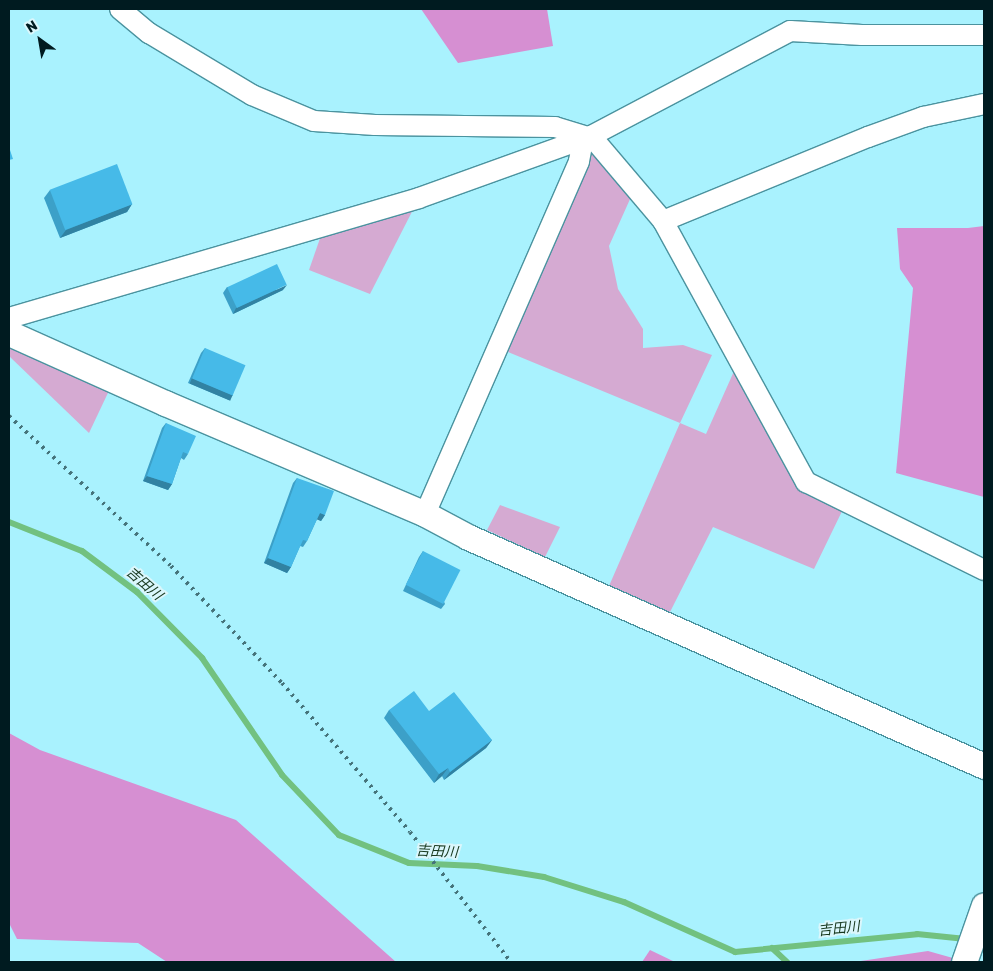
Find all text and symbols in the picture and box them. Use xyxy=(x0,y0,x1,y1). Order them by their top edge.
north arrow xyxy=(15,15,65,65)
text: N xyxy=(23,17,41,37)
water label: 吉田川 xyxy=(123,564,165,604)
water label: 吉田川 xyxy=(416,843,458,861)
water label: 吉田川 xyxy=(817,918,861,940)

